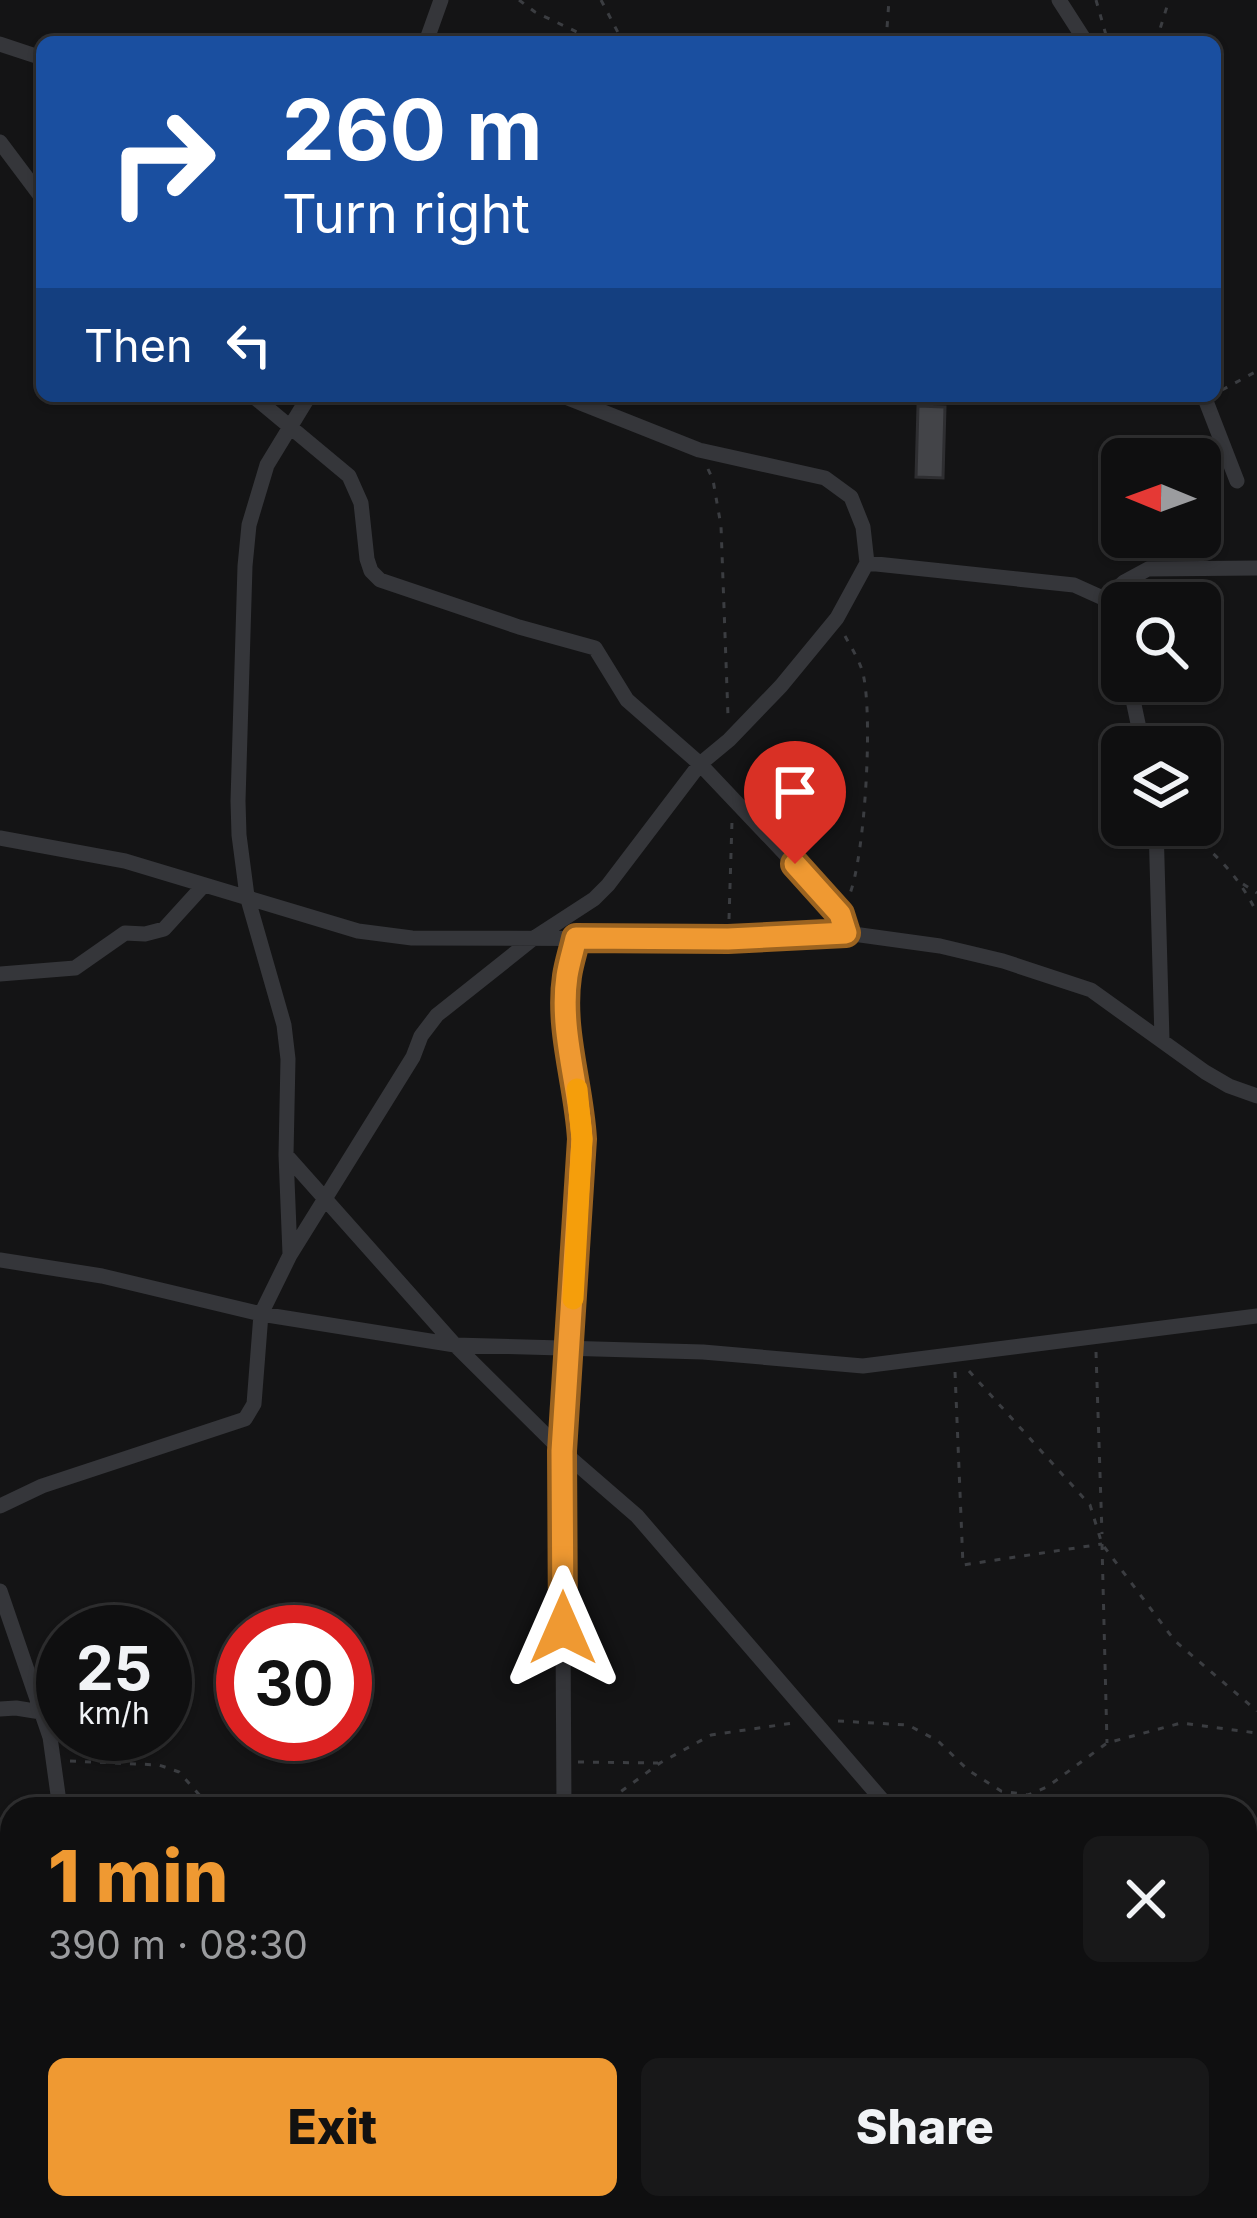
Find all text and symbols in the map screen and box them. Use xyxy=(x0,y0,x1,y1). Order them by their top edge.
text: 260 m xyxy=(282,79,543,180)
icon: right xyxy=(84,84,240,240)
text: Turn right xyxy=(282,181,530,246)
icon: left xyxy=(216,312,282,378)
text: Then xyxy=(84,318,192,373)
north arrow xyxy=(1101,438,1221,558)
map controls xyxy=(1101,438,1221,846)
button: search xyxy=(1101,582,1221,702)
button: layers xyxy=(1101,726,1221,846)
pin xyxy=(744,741,846,864)
icon: arrive xyxy=(762,759,828,825)
position arrow xyxy=(500,1565,626,1691)
speed limit sign: 30 xyxy=(216,1605,372,1761)
text: 25 xyxy=(76,1632,152,1704)
text: km/h xyxy=(78,1695,150,1731)
text: 1 min xyxy=(48,1832,228,1919)
button: close xyxy=(1083,1836,1209,1962)
text: 390 m · 08:30 xyxy=(48,1921,308,1968)
button: Exit xyxy=(48,2058,617,2196)
button: Share xyxy=(641,2058,1209,2196)

